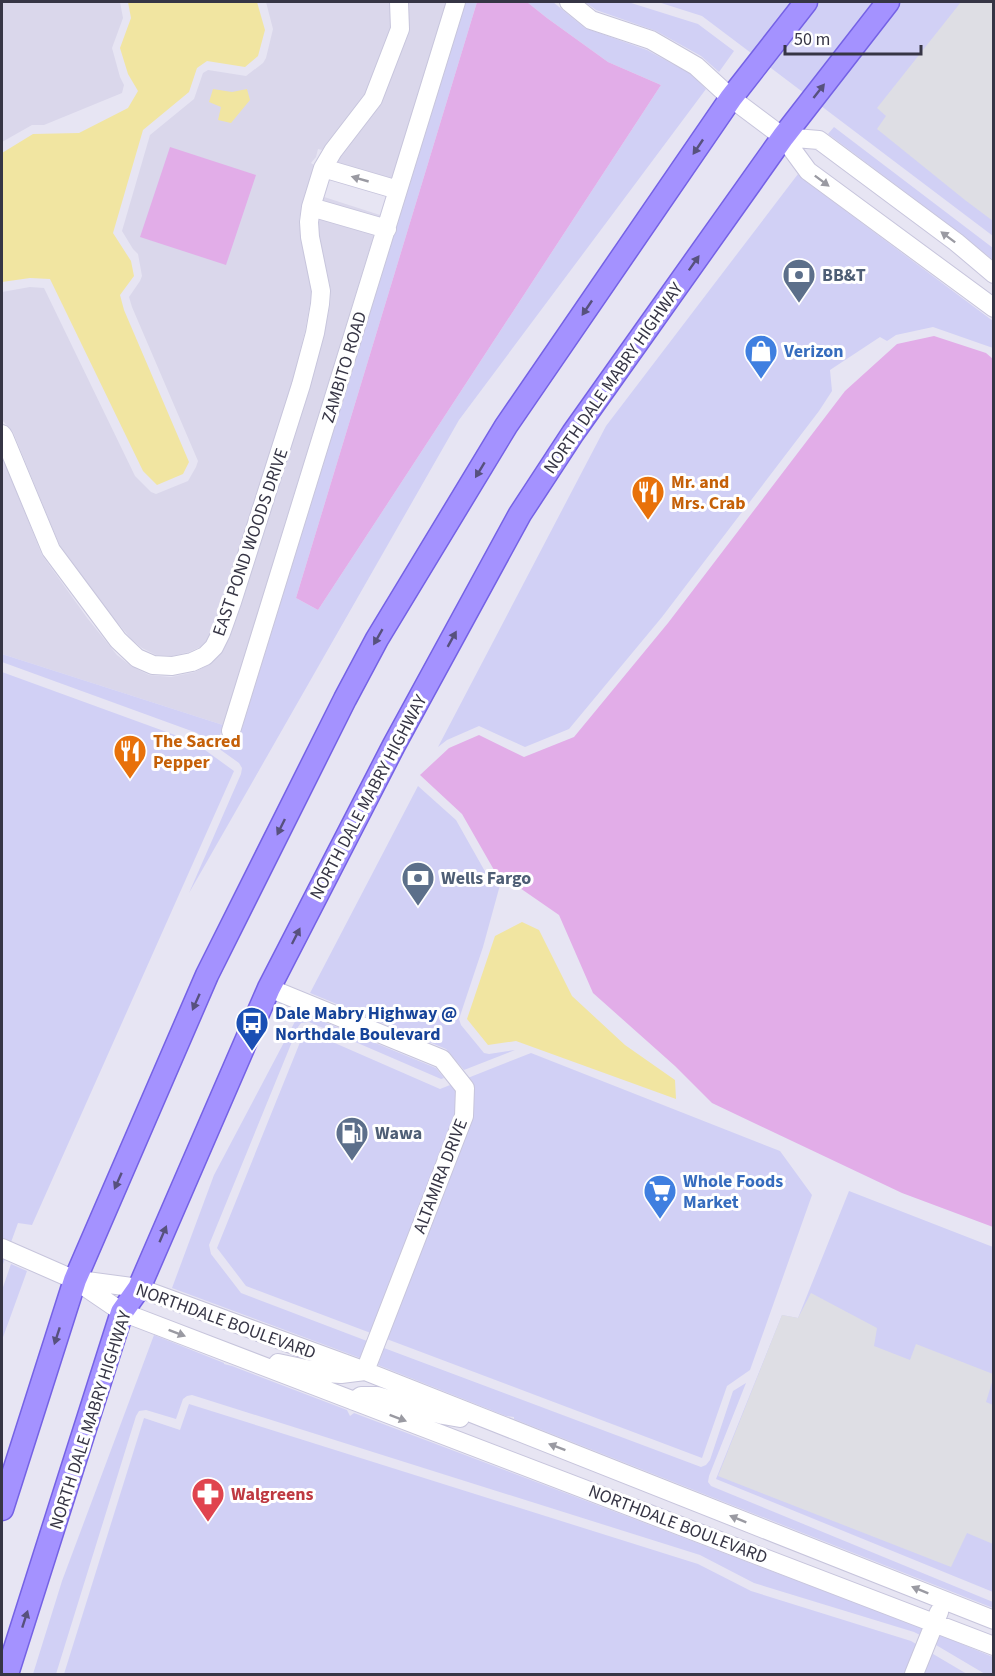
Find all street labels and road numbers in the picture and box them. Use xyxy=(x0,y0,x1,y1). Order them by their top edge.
street label: NORTH DALE MABRY HIGHWAY xyxy=(538,277,689,479)
street label: ZAMBITO ROAD xyxy=(316,308,373,426)
street label: EAST POND WOODS DRIVE xyxy=(207,445,294,639)
street label: NORTH DALE MABRY HIGHWAY xyxy=(304,690,433,904)
street label: ALTAMIRA DRIVE xyxy=(407,1115,474,1237)
street label: NORTHDALE BOULEVARD xyxy=(132,1277,319,1366)
street label: NORTH DALE MABRY HIGHWAY xyxy=(43,1307,138,1533)
street label: NORTHDALE BOULEVARD xyxy=(585,1479,771,1570)

